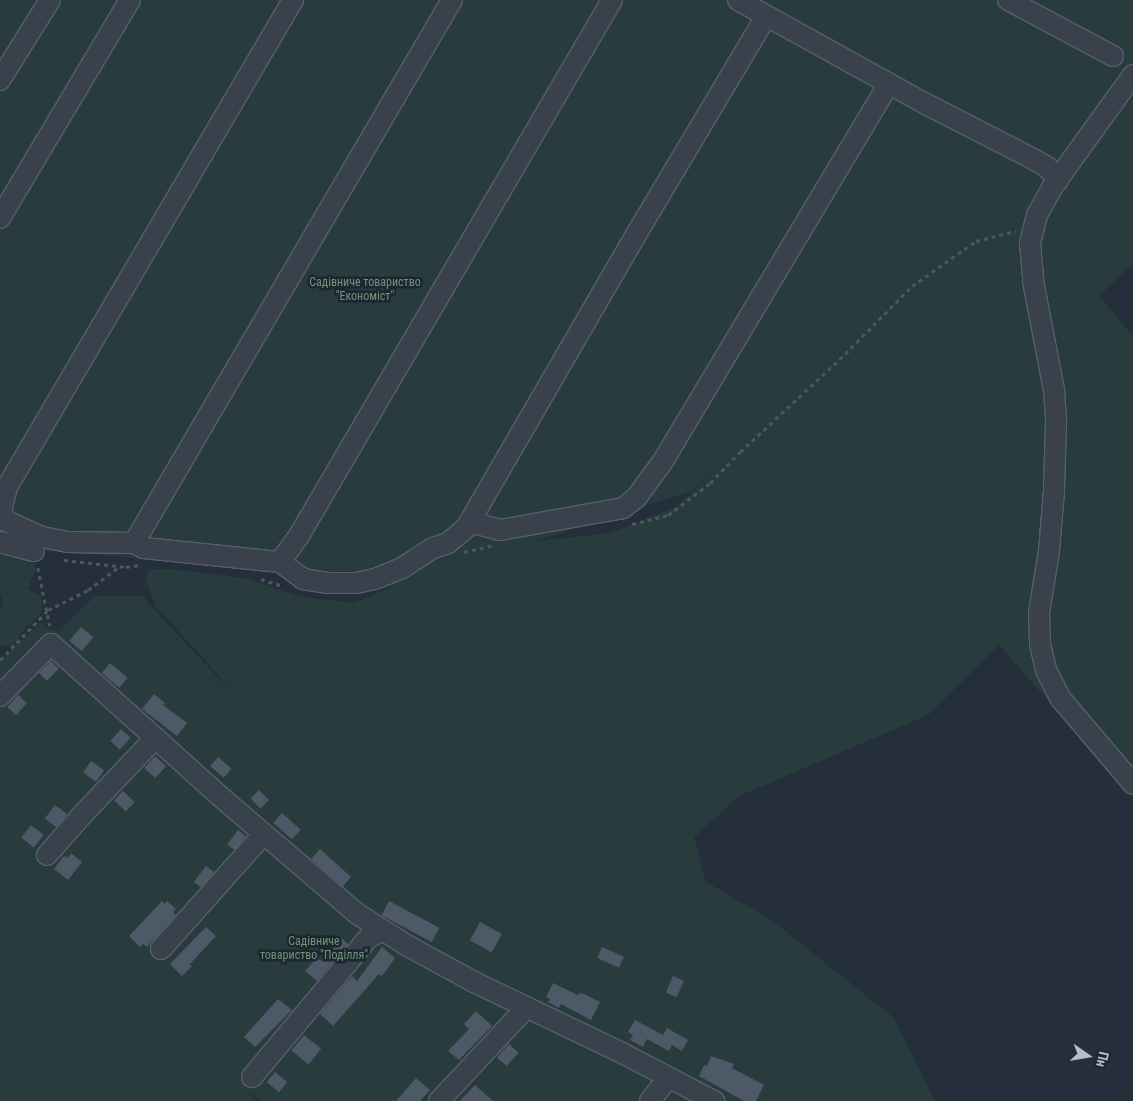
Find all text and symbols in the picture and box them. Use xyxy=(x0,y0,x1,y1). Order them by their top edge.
park label: Садівниче товариство "Економіст" xyxy=(309,276,421,304)
park label: Садівниче товариство "Поділля" xyxy=(260,935,368,963)
north arrow xyxy=(1063,1031,1113,1081)
text: Пн xyxy=(1093,1050,1112,1069)

